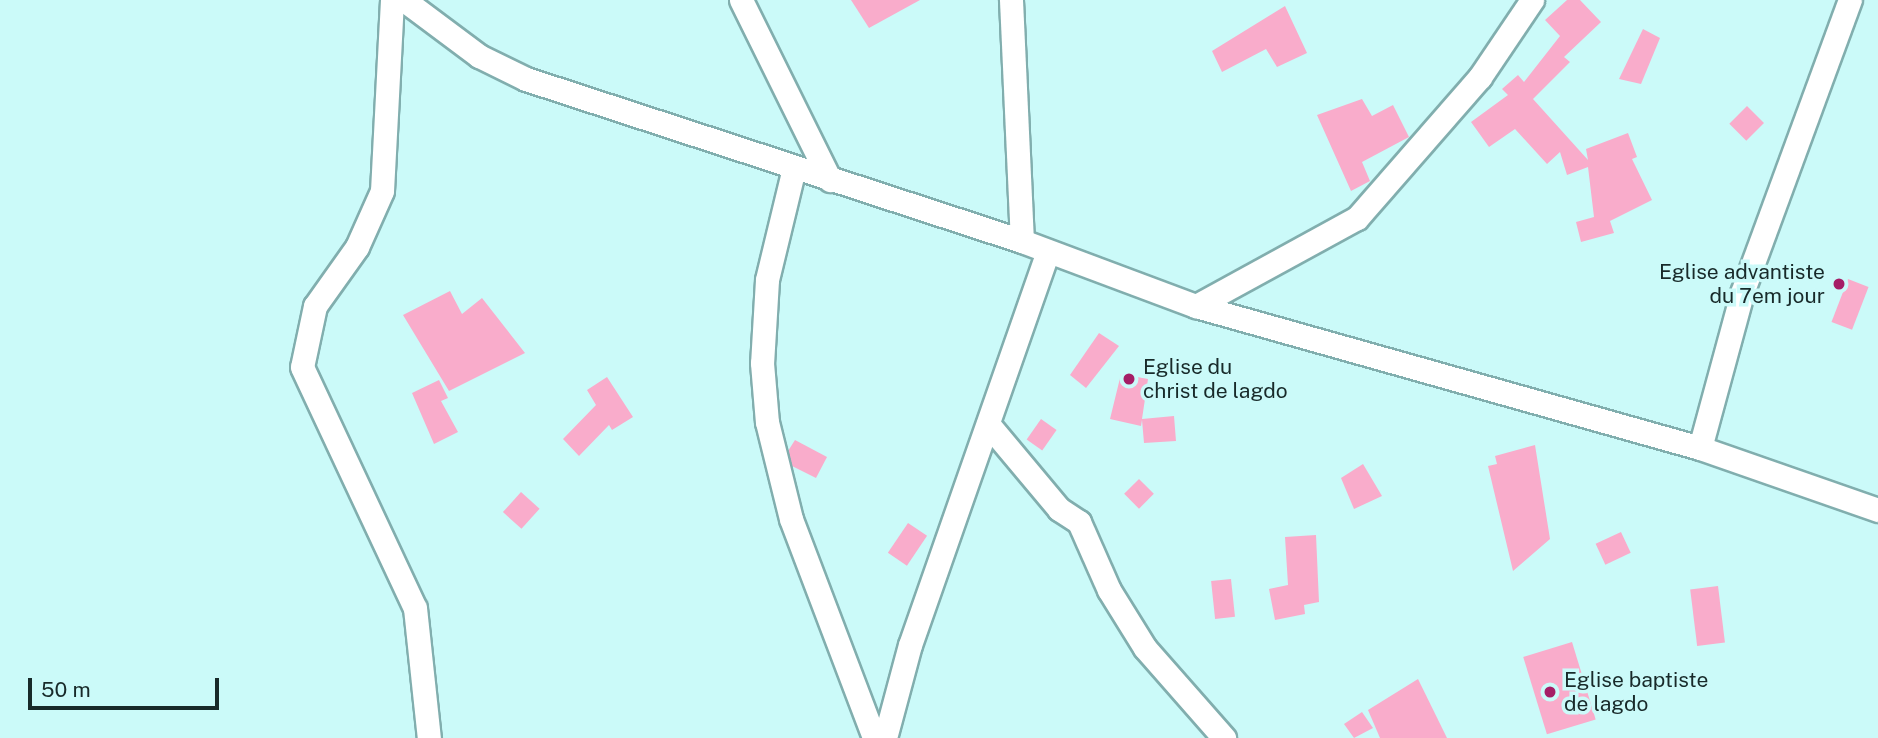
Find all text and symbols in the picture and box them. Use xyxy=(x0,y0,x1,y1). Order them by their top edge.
place label: Eglise advantiste du 7em jour xyxy=(1659,259,1825,309)
marker: Eglise advantiste du 7em jour xyxy=(1831,276,1847,292)
place label: Eglise du christ de lagdo xyxy=(1143,354,1288,404)
marker: Eglise du christ de lagdo xyxy=(1121,371,1137,387)
scale bar xyxy=(32,664,222,708)
place label: Eglise baptiste de lagdo xyxy=(1564,667,1708,717)
text: 50 m xyxy=(41,677,91,702)
marker: Eglise baptiste de lagdo xyxy=(1542,684,1558,700)

